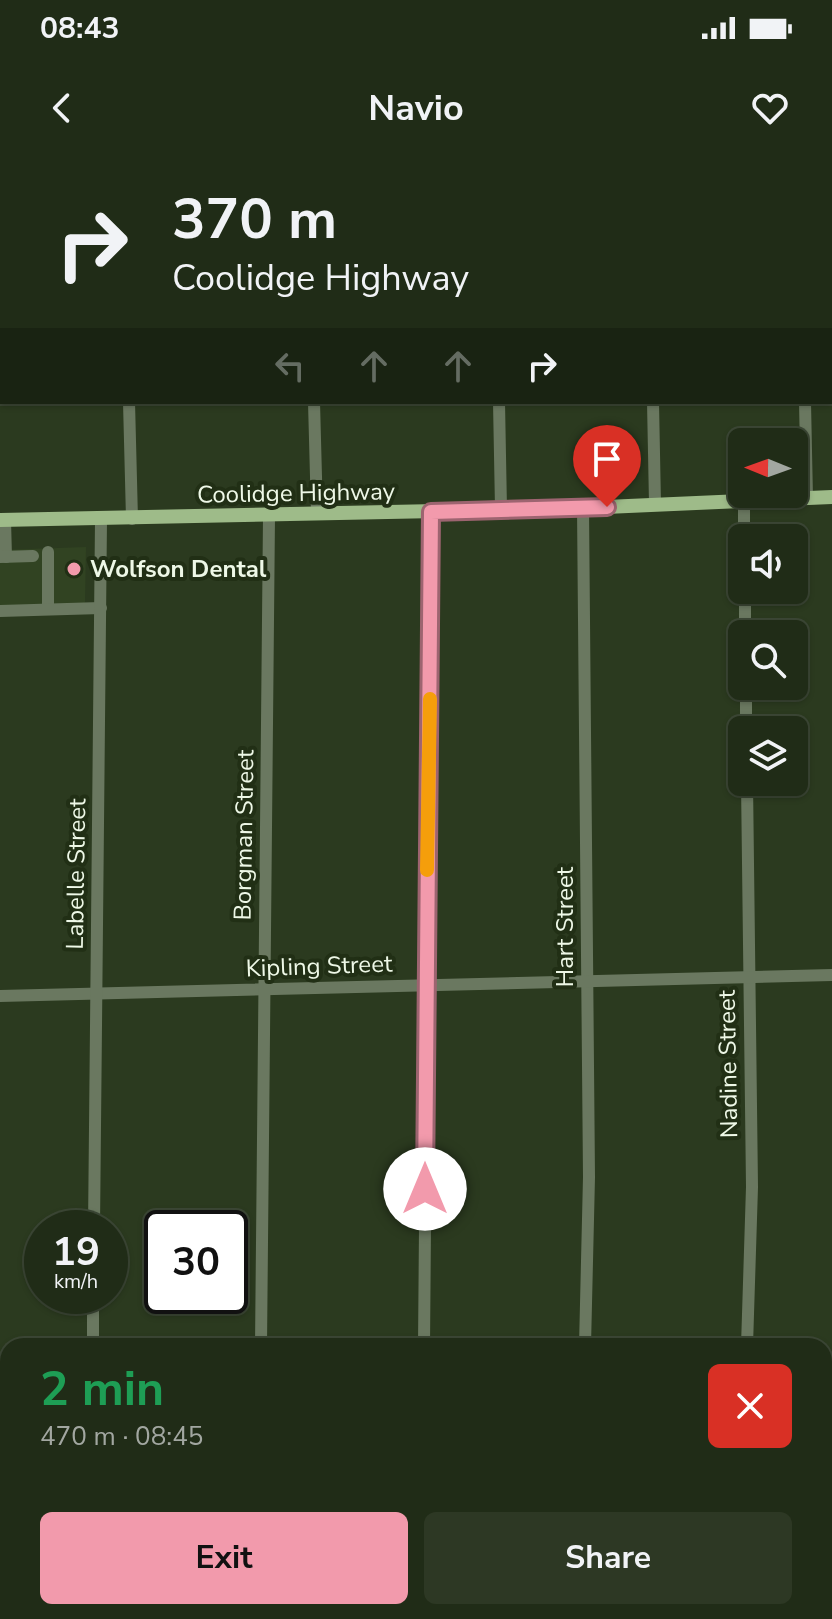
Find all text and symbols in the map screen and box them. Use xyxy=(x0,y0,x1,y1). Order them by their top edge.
text: 08:43 xyxy=(40,8,119,49)
text: Navio xyxy=(368,84,464,133)
icon: back xyxy=(40,86,84,130)
icon: heart xyxy=(748,86,792,130)
text: 370 m xyxy=(172,181,337,258)
icon: right xyxy=(40,192,144,296)
text: Coolidge Highway xyxy=(172,254,469,303)
icon: left xyxy=(268,344,312,388)
icon: ahead xyxy=(352,344,396,388)
icon: ahead xyxy=(436,344,480,388)
icon: right xyxy=(520,344,564,388)
pin xyxy=(573,425,641,507)
north arrow xyxy=(728,428,808,508)
map controls xyxy=(728,428,808,796)
icon: arrive xyxy=(585,437,629,481)
street label: Coolidge Highway xyxy=(197,475,396,511)
button: sound xyxy=(728,524,808,604)
place label: Wolfson Dental xyxy=(90,553,267,585)
marker: Wolfson Dental xyxy=(65,560,83,578)
button: search xyxy=(728,620,808,700)
button: layers xyxy=(728,716,808,796)
street label: Borgman Street xyxy=(227,749,261,921)
street label: Labelle Street xyxy=(59,798,93,950)
street label: Hart Street xyxy=(549,866,581,987)
street label: Kipling Street xyxy=(245,947,393,985)
street label: Nadine Street xyxy=(711,989,745,1138)
position arrow xyxy=(383,1147,467,1231)
speed limit sign: 30 xyxy=(144,1210,248,1314)
text: 19 xyxy=(52,1225,100,1279)
text: km/h xyxy=(54,1268,98,1295)
text: 2 min xyxy=(40,1356,164,1422)
button: close xyxy=(708,1364,792,1448)
text: 470 m · 08:45 xyxy=(40,1419,203,1454)
button: Exit xyxy=(40,1512,408,1604)
button: Share xyxy=(424,1512,792,1604)

